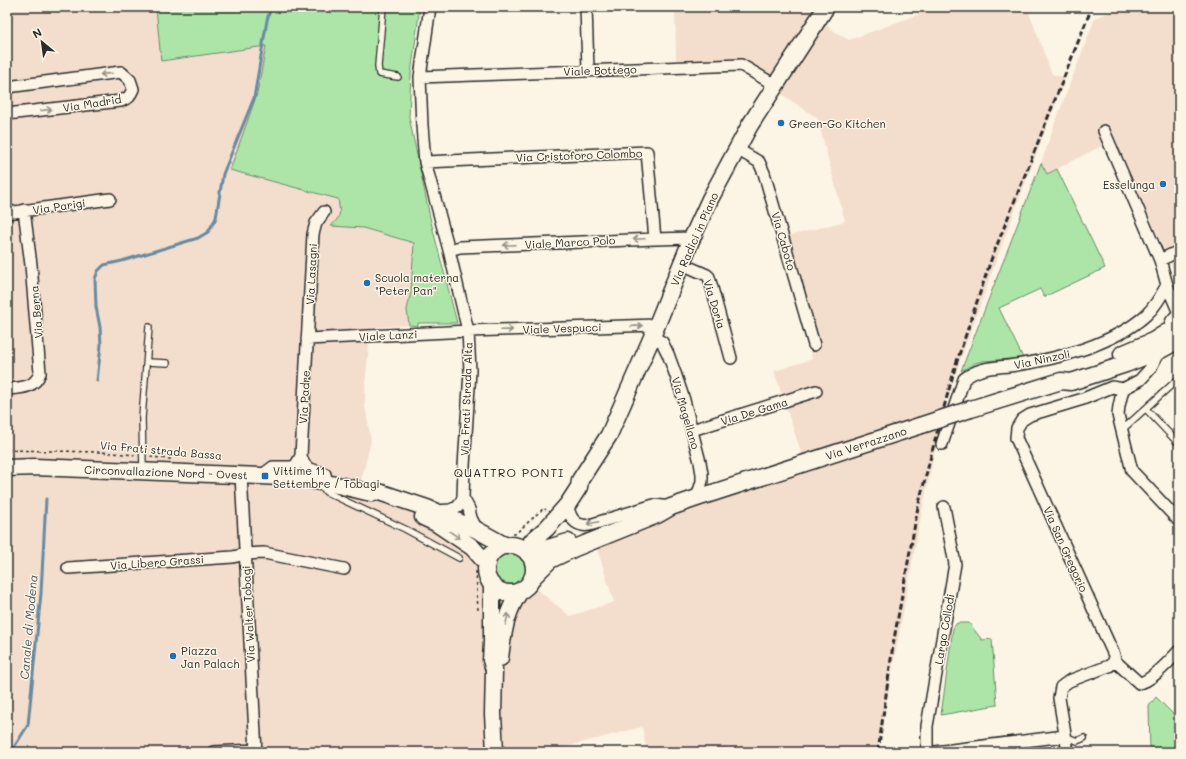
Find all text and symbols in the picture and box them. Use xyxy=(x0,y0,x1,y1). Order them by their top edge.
north arrow xyxy=(22,22,62,62)
text: N xyxy=(30,24,44,41)
street label: Viale Bottego xyxy=(563,61,637,79)
one-way arrow xyxy=(100,71,113,78)
street label: Via Madrid xyxy=(62,91,122,115)
one-way arrow xyxy=(39,106,52,114)
place label: Green-Go Kitchen xyxy=(789,116,886,131)
marker: Green-Go Kitchen xyxy=(776,118,786,128)
street label: Via Cristoforo Colombo xyxy=(515,145,643,165)
place label: Esselunga xyxy=(1103,177,1155,192)
marker: Esselunga xyxy=(1158,179,1168,189)
street label: Via Radici in Piano xyxy=(667,189,722,288)
street label: Via Parigi xyxy=(32,195,86,217)
street label: Via Caboto xyxy=(768,210,800,273)
street label: Viale Marco Polo xyxy=(524,232,616,252)
one-way arrow xyxy=(633,236,646,243)
one-way arrow xyxy=(503,241,516,249)
street label: Via Lasagni xyxy=(302,243,320,305)
place label: Scuola materna "Peter Pan" xyxy=(375,270,459,298)
marker: Scuola materna "Peter Pan" xyxy=(362,278,372,288)
street label: Via Doria xyxy=(700,278,730,331)
street label: Via Berna xyxy=(26,285,46,339)
street label: Viale Vespucci xyxy=(522,319,602,337)
one-way arrow xyxy=(630,322,643,330)
street label: Viale Lanzi xyxy=(358,326,418,344)
one-way arrow xyxy=(500,326,513,334)
street label: Via Frati Strada Alta xyxy=(457,342,475,456)
street label: Via Ninzoli xyxy=(1012,346,1072,372)
street label: Via Padre xyxy=(295,370,313,424)
street label: Via Magellano xyxy=(669,375,704,451)
street label: Via De Gama xyxy=(719,394,789,428)
street label: Via Verrazzano xyxy=(824,423,909,463)
street label: Via Frati strada Bassa xyxy=(99,437,223,463)
street label: Circonvallazione Nord - Ovest xyxy=(84,462,248,482)
place label: Vittime 11 Settembre / Tobagi xyxy=(273,463,380,491)
district label: QUATTRO PONTI xyxy=(454,464,564,480)
marker: Vittime 11 Settembre / Tobagi xyxy=(260,471,270,481)
street label: Via San Gregorio xyxy=(1040,504,1092,595)
one-way arrow xyxy=(587,520,600,528)
one-way arrow xyxy=(449,532,461,540)
street label: Via Libero Grassi xyxy=(110,551,204,573)
street label: Via Walter Tobagi xyxy=(238,565,258,663)
water label: Canale di Modena xyxy=(15,574,41,680)
street label: Largo Collodi xyxy=(930,593,958,665)
one-way arrow xyxy=(504,613,512,626)
place label: Piazza Jan Palach xyxy=(181,643,239,671)
marker: Piazza Jan Palach xyxy=(168,651,178,661)

